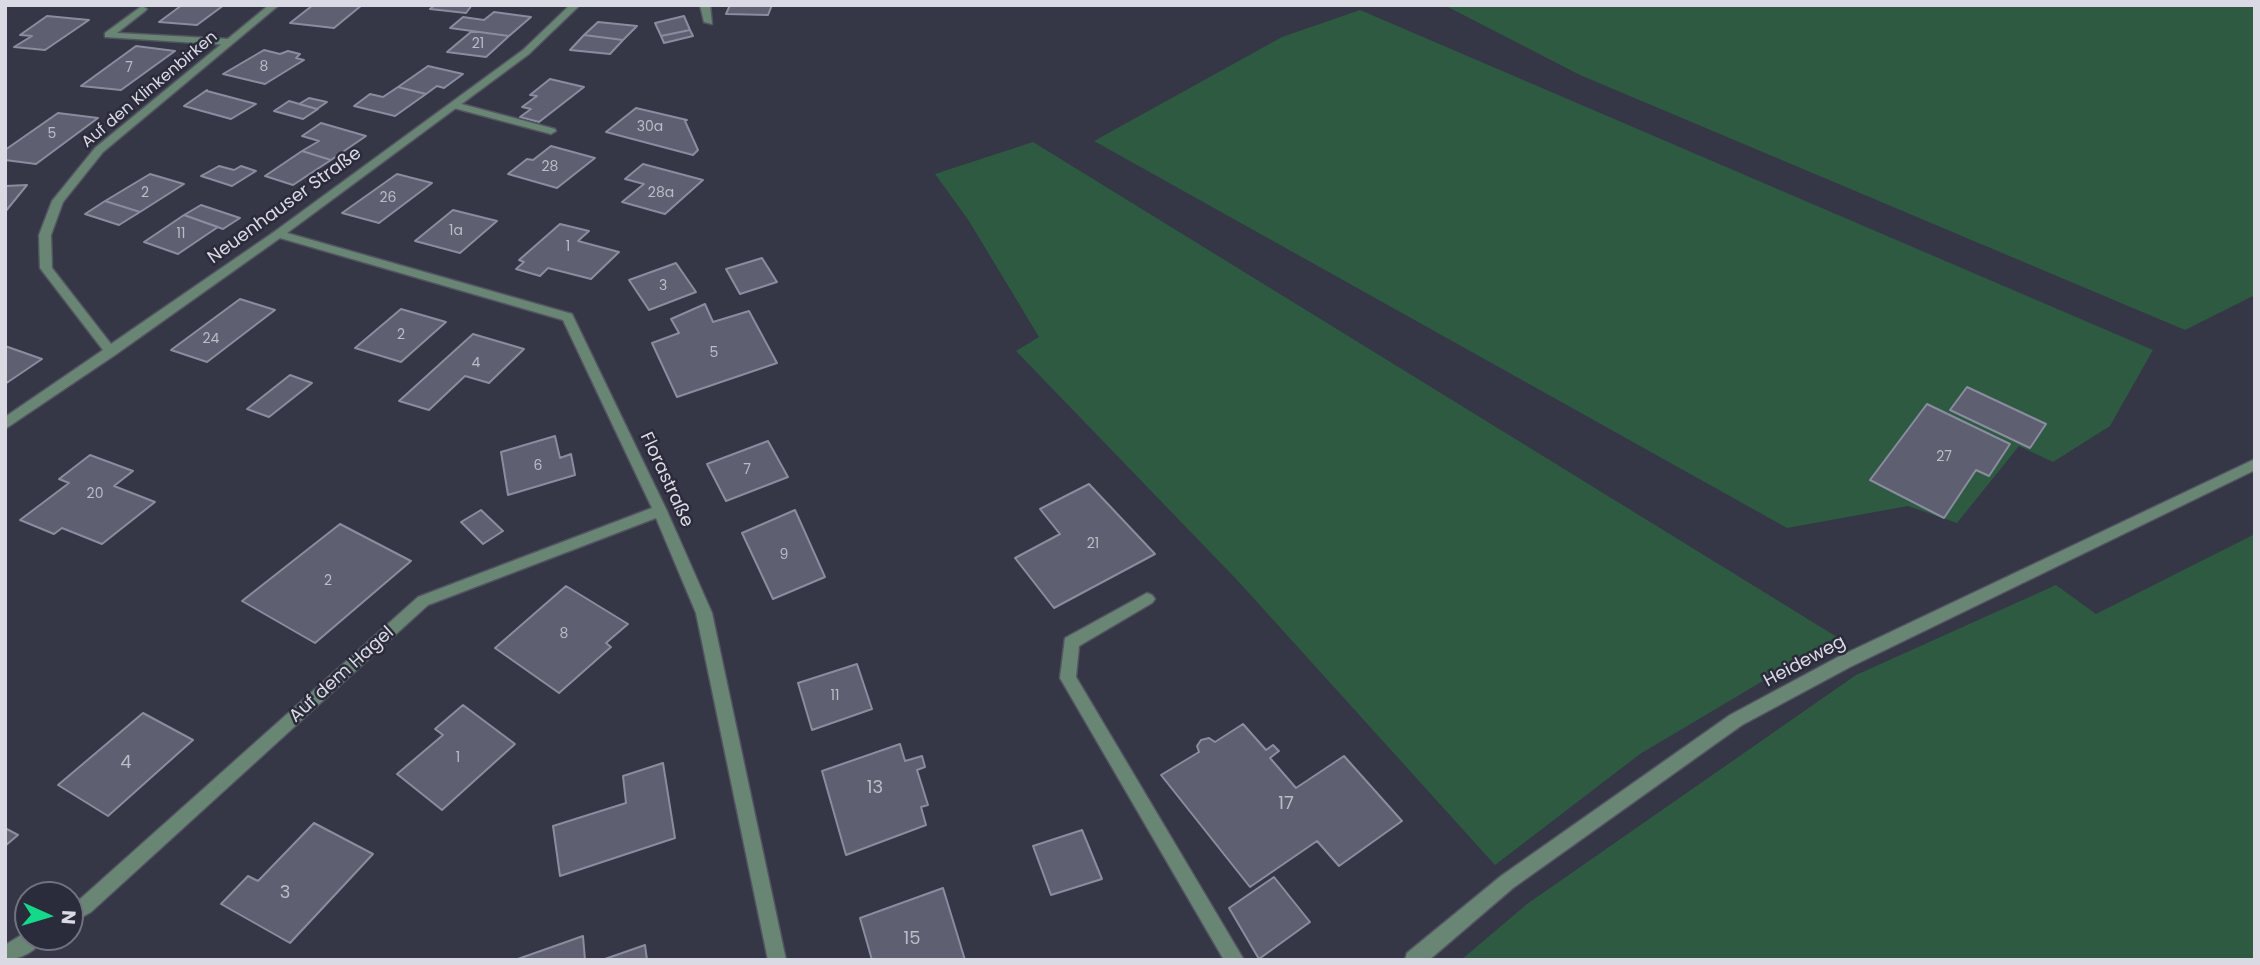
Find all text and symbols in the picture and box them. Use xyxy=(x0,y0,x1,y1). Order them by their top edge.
street label: Auf den Klinkenbirken xyxy=(78,28,222,152)
house number: 21 xyxy=(472,36,484,52)
house number: 8 xyxy=(260,59,268,75)
house number: 7 xyxy=(125,60,133,76)
house number: 30a xyxy=(637,119,663,135)
house number: 5 xyxy=(48,126,56,142)
street label: Neuenhauser Straße xyxy=(204,143,366,269)
house number: 28 xyxy=(542,159,558,175)
house number: 2 xyxy=(141,185,149,201)
house number: 28a xyxy=(648,185,674,201)
house number: 26 xyxy=(380,190,396,206)
house number: 1a xyxy=(449,223,463,239)
house number: 11 xyxy=(177,226,185,242)
house number: 1 xyxy=(566,239,570,255)
house number: 3 xyxy=(659,278,667,294)
house number: 2 xyxy=(397,327,405,343)
house number: 24 xyxy=(203,331,219,347)
house number: 5 xyxy=(710,345,718,361)
house number: 4 xyxy=(472,355,480,371)
street label: Florastraße xyxy=(635,429,697,531)
house number: 27 xyxy=(1936,449,1952,465)
house number: 6 xyxy=(534,458,542,474)
house number: 7 xyxy=(743,462,751,478)
house number: 20 xyxy=(87,486,103,502)
house number: 21 xyxy=(1087,536,1099,552)
house number: 9 xyxy=(780,547,788,563)
house number: 2 xyxy=(324,573,332,589)
street label: Auf dem Hagel xyxy=(285,622,399,728)
house number: 8 xyxy=(560,626,568,642)
street label: Heideweg xyxy=(1760,631,1850,693)
house number: 11 xyxy=(831,688,839,704)
house number: 1 xyxy=(456,750,460,766)
house number: 4 xyxy=(120,752,132,774)
house number: 13 xyxy=(867,777,883,799)
house number: 17 xyxy=(1278,793,1294,815)
north arrow xyxy=(14,881,84,951)
house number: 3 xyxy=(280,882,290,904)
text: N xyxy=(54,909,82,925)
house number: 15 xyxy=(903,928,921,950)

